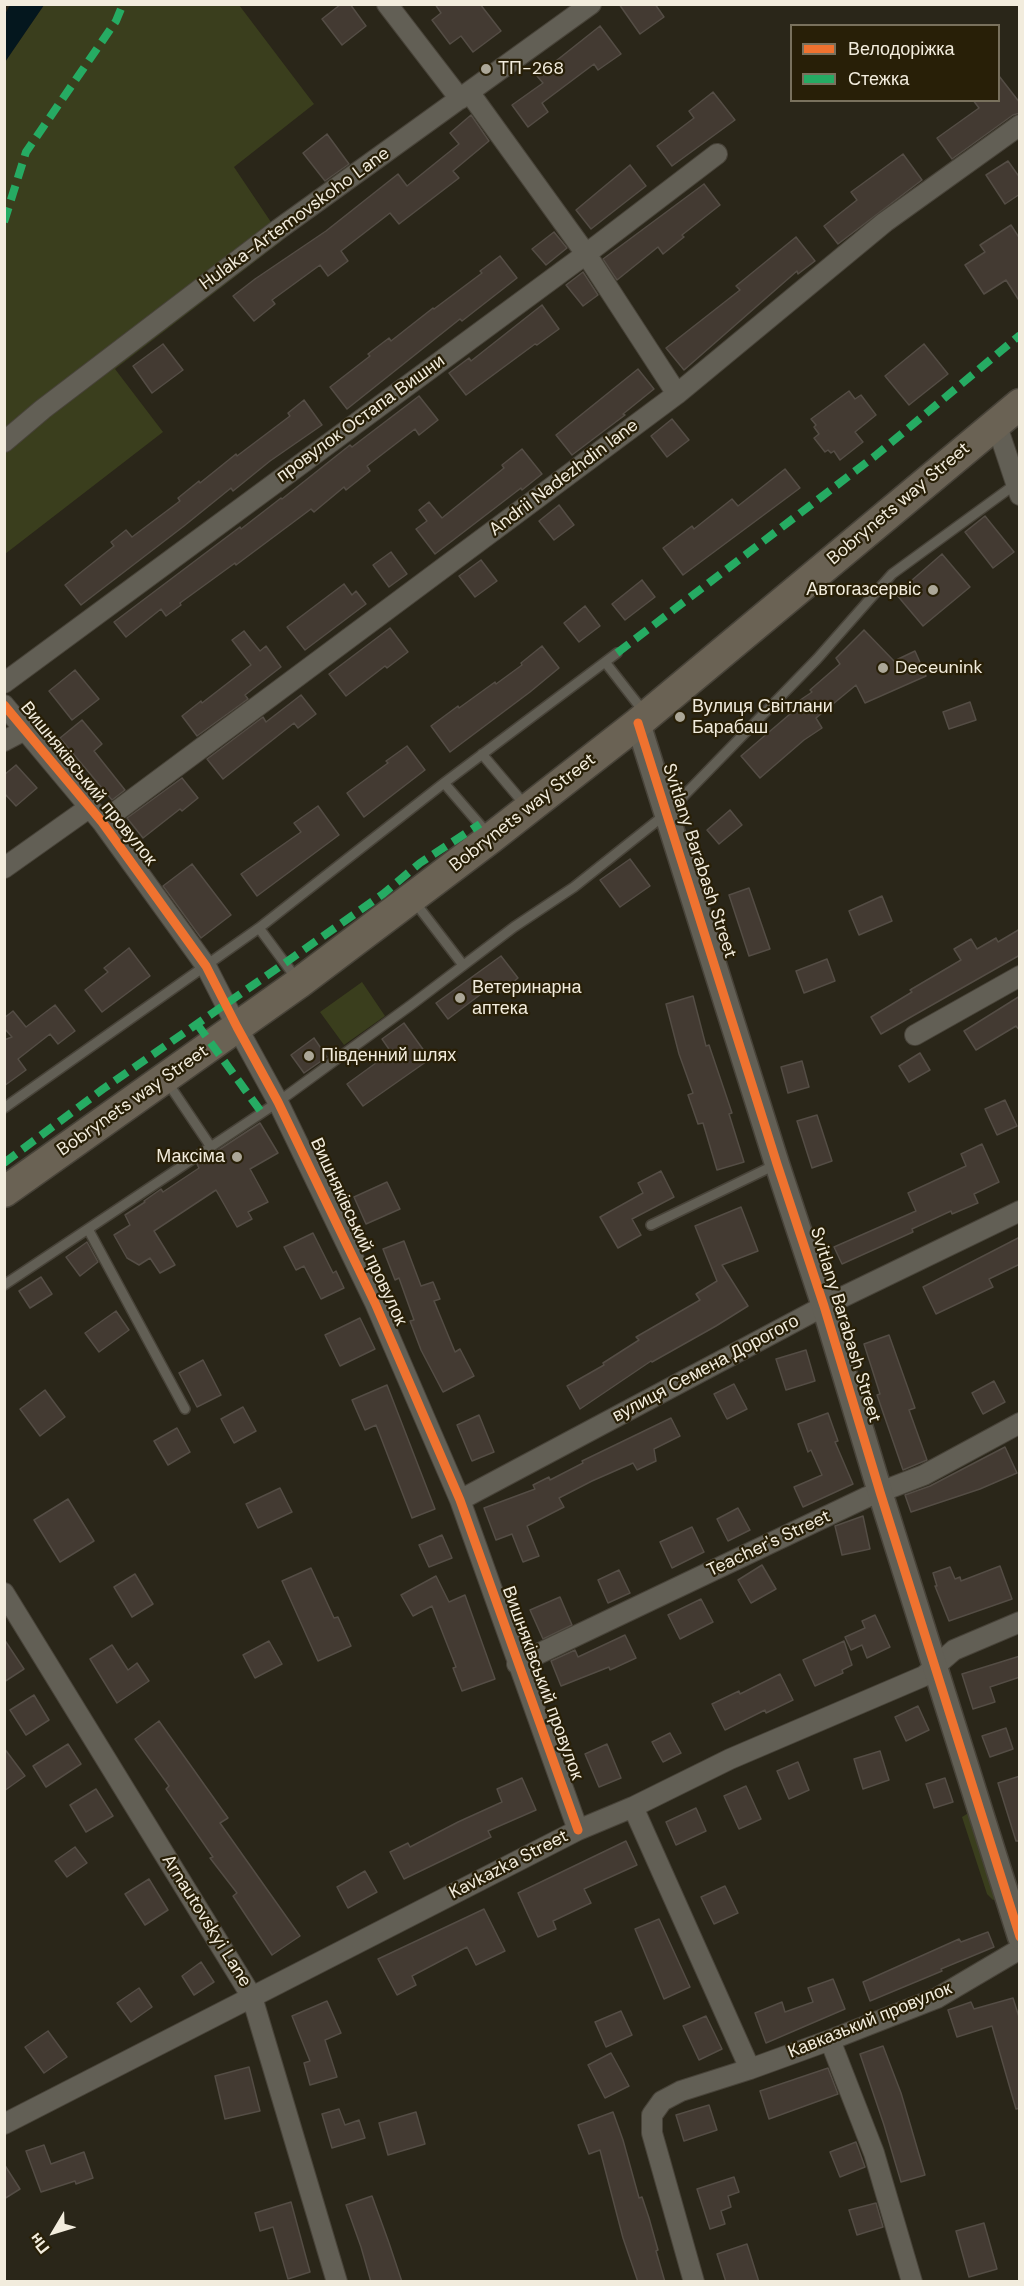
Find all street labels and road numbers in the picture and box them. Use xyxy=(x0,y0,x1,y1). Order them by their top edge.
street label: Hulaka-Artemovskoho Lane xyxy=(196,143,394,295)
street label: провулок Остапа Вишни xyxy=(273,351,449,487)
street label: Andrii Nadezhdin lane xyxy=(485,415,643,541)
street label: Bobrynets way Street xyxy=(823,438,975,570)
street label: Вишняківський провулок xyxy=(15,698,161,870)
street label: Bobrynets way Street xyxy=(446,749,600,877)
street label: Svitlany Barabash Street xyxy=(657,761,741,961)
street label: Bobrynets way Street xyxy=(53,1041,213,1161)
street label: Вишняківський провулок xyxy=(305,1135,411,1329)
street label: Svitlany Barabash Street xyxy=(805,1225,885,1425)
street label: вулиця Семена Дорогого xyxy=(609,1311,803,1427)
street label: Teacher's Street xyxy=(704,1506,834,1582)
street label: Вишняківський провулок xyxy=(497,1583,587,1783)
street label: Kavkazka Street xyxy=(446,1826,572,1904)
street label: Arnautovskyi Lane xyxy=(157,1851,255,1991)
street label: Кавказький провулок xyxy=(785,1978,955,2064)

